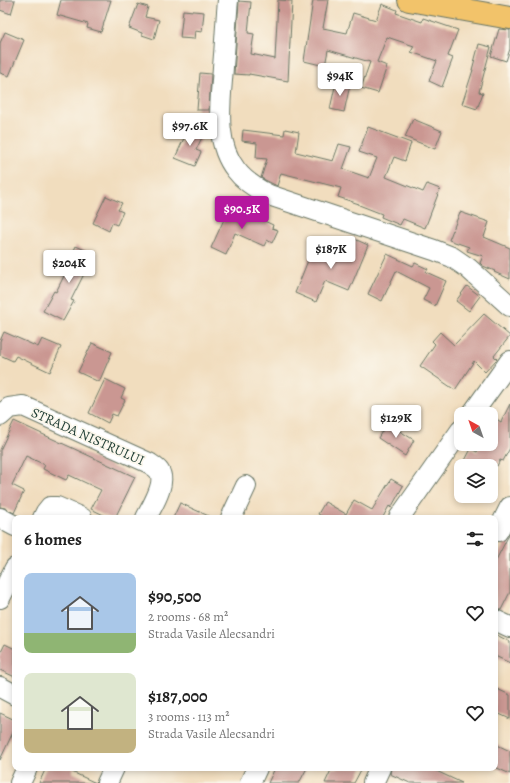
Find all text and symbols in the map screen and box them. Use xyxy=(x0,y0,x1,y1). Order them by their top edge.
pin: $94K xyxy=(316,63,364,97)
text: $94K xyxy=(327,67,353,84)
pin: $97.6K xyxy=(157,113,223,147)
text: $97.6K xyxy=(172,117,208,134)
pin: $90.5K xyxy=(209,196,275,230)
text: $90.5K xyxy=(224,200,260,217)
pin: $187K xyxy=(303,236,359,270)
text: $187K xyxy=(315,240,347,257)
pin: $204K xyxy=(41,250,97,284)
text: $204K xyxy=(52,254,86,271)
street label: STRADA NISTRULUI xyxy=(28,403,147,470)
pin: $129K xyxy=(368,405,424,439)
north arrow xyxy=(454,407,498,451)
map controls xyxy=(454,407,498,503)
text: $129K xyxy=(380,409,412,426)
button: layers xyxy=(454,459,498,503)
text: 6 homes xyxy=(24,528,82,551)
icon: filters xyxy=(464,528,486,550)
text: $90,500 xyxy=(148,585,201,608)
icon: home xyxy=(56,589,104,637)
icon: heart xyxy=(464,602,486,624)
text: 2 rooms · 68 m² xyxy=(148,608,228,625)
text: Strada Vasile Alecsandri xyxy=(148,625,275,642)
text: $187,000 xyxy=(148,685,208,708)
icon: home xyxy=(56,689,104,737)
icon: heart xyxy=(464,702,486,724)
text: 3 rooms · 113 m² xyxy=(148,708,230,725)
text: Strada Vasile Alecsandri xyxy=(148,725,275,742)

